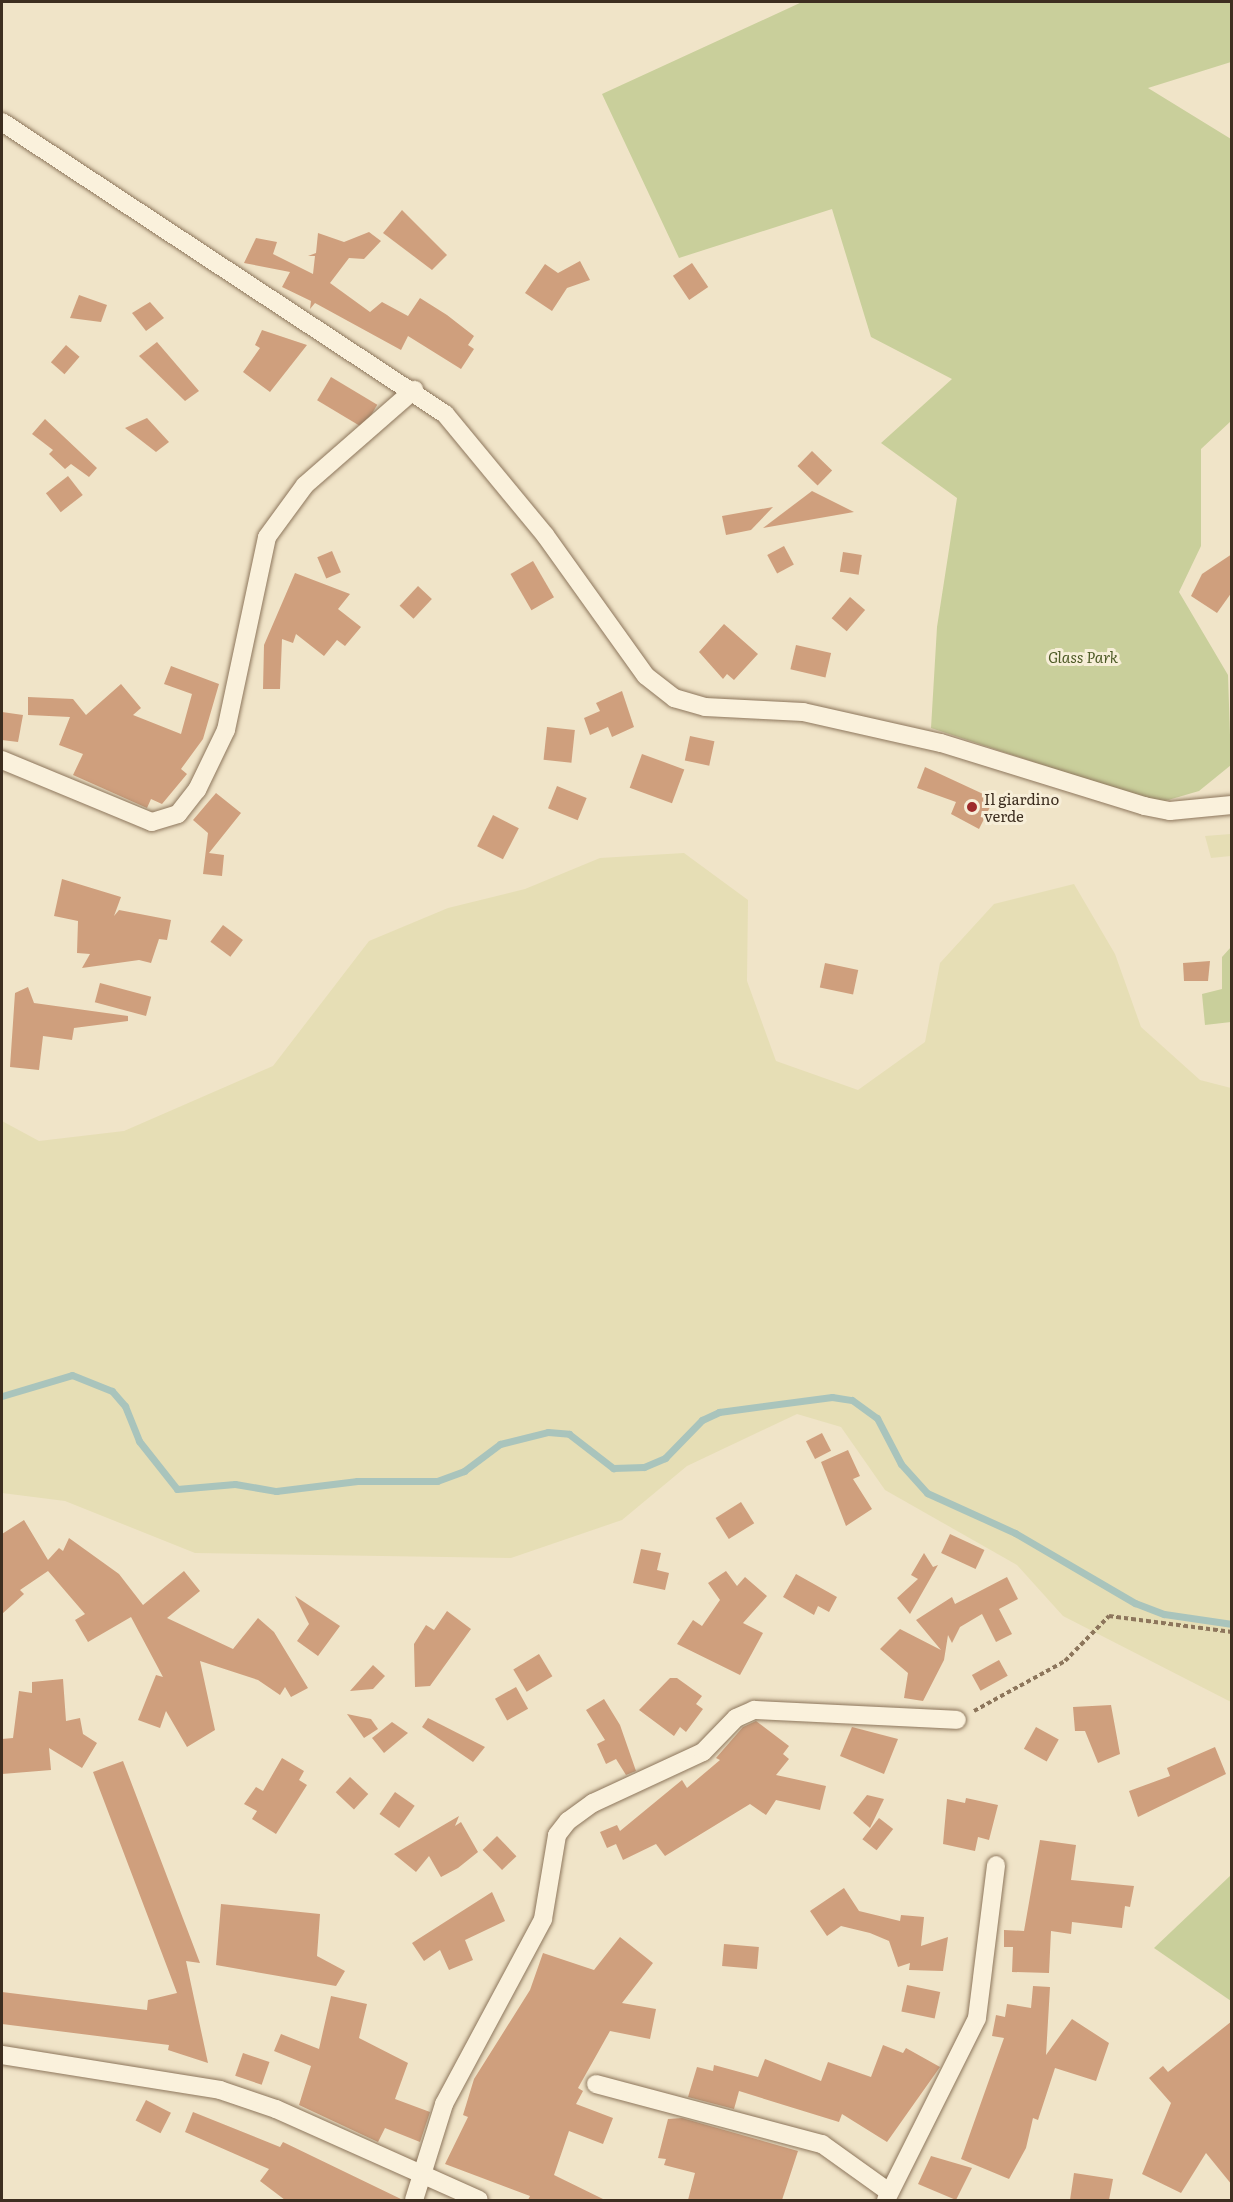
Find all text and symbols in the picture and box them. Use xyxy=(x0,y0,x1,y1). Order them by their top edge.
park label: Glass Park xyxy=(1048,648,1118,666)
place label: Il giardino verde xyxy=(984,789,1059,824)
marker: Il giardino verde xyxy=(965,800,979,814)

